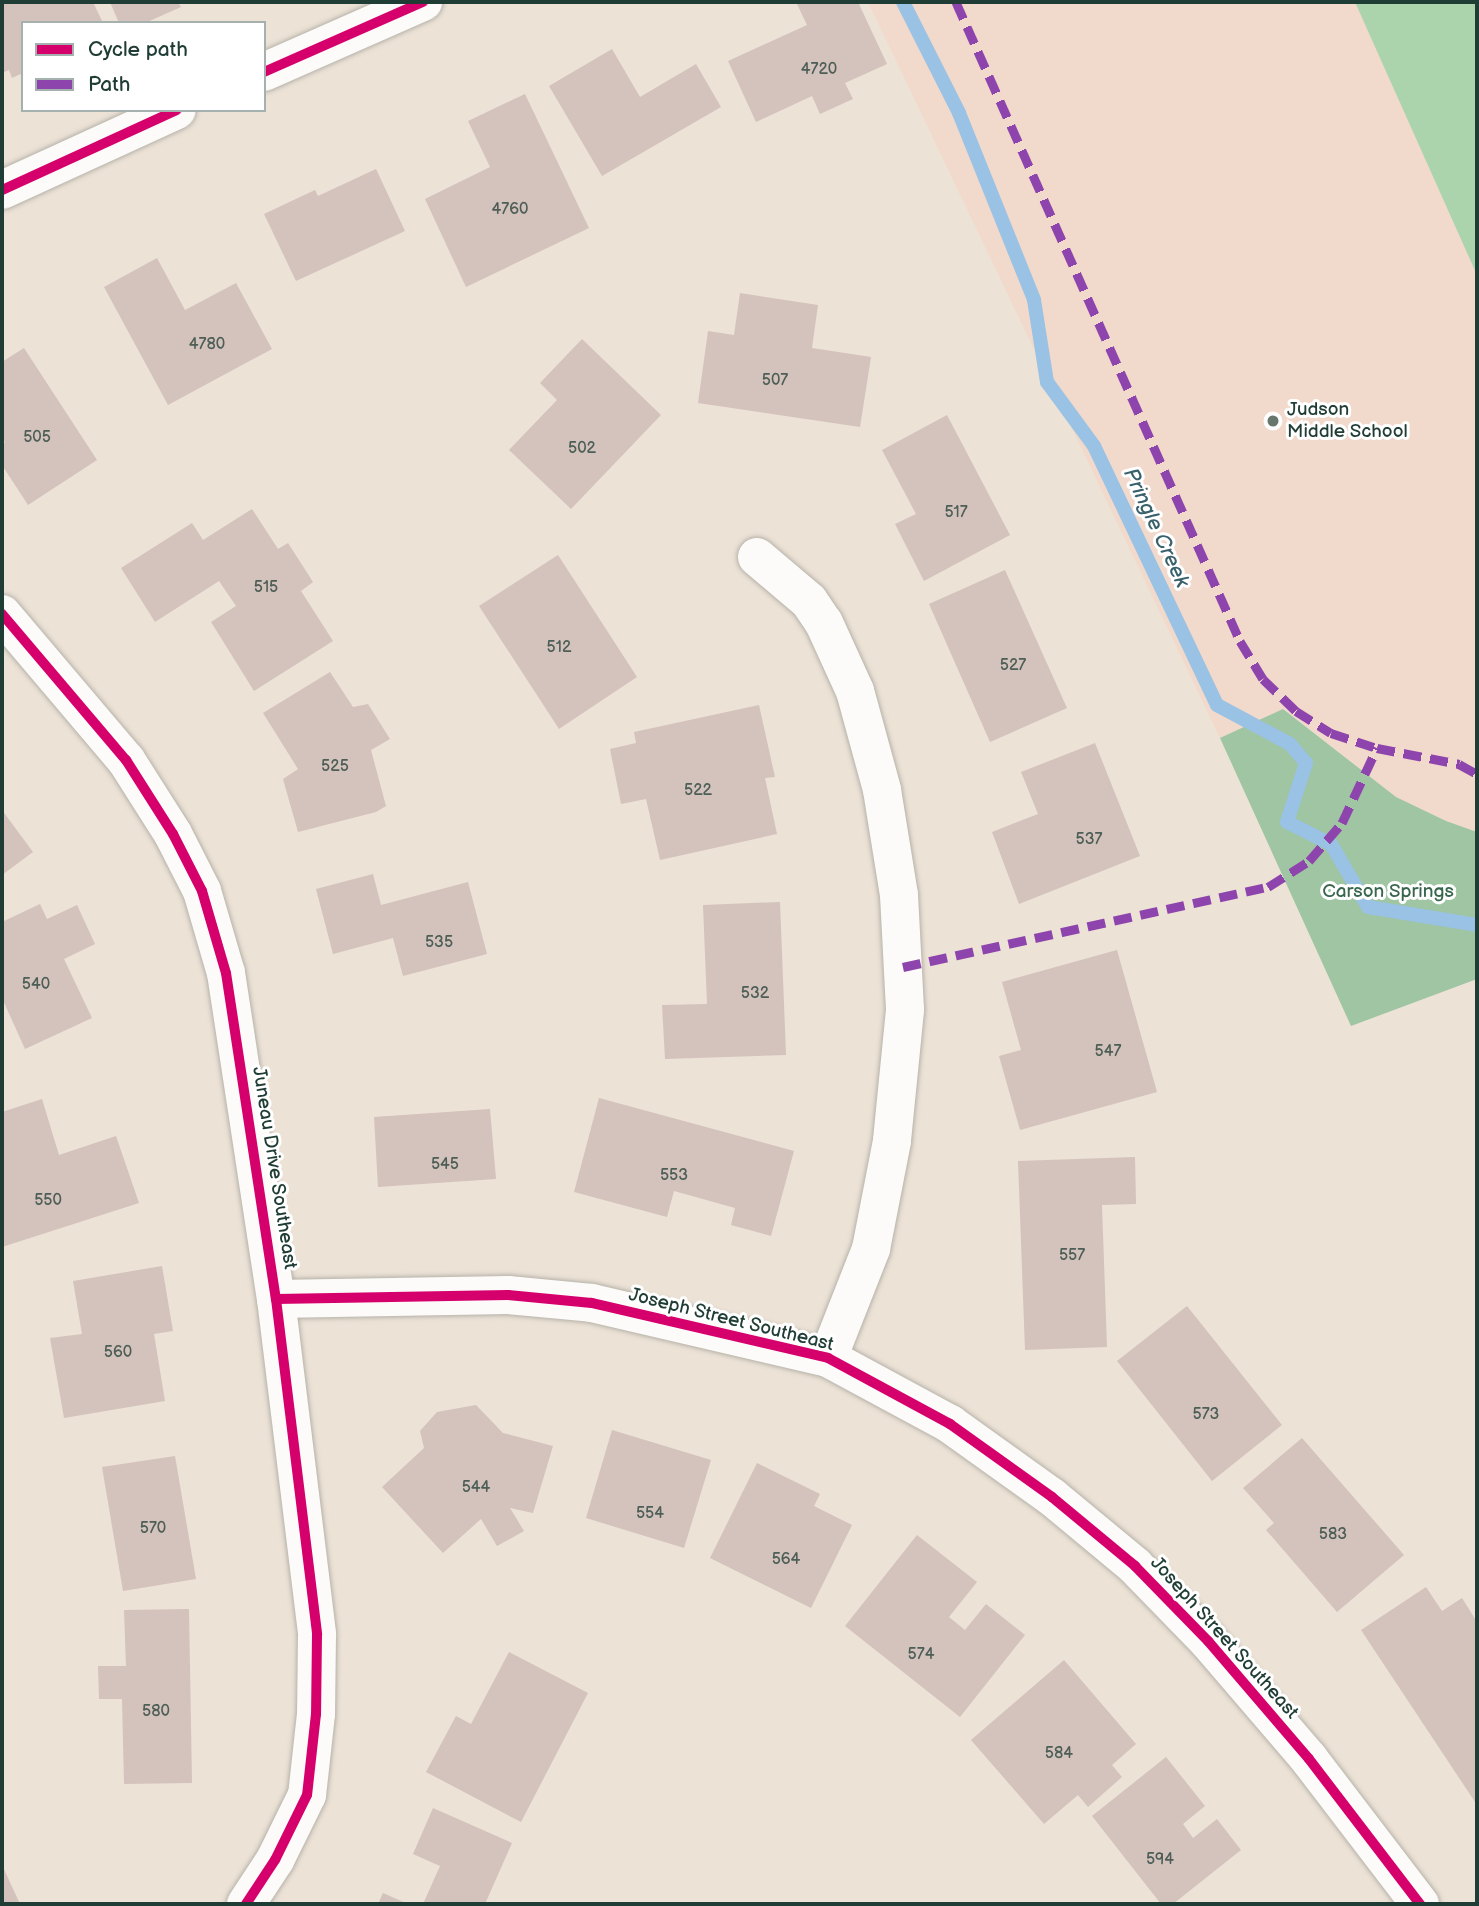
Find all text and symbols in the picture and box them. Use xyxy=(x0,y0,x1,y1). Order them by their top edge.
legend xyxy=(21,21,266,112)
text: Cycle path xyxy=(88,37,188,62)
house number: 4720 xyxy=(801,60,837,80)
text: Path xyxy=(88,72,130,97)
house number: 4760 xyxy=(492,200,528,220)
house number: 4780 xyxy=(189,335,225,355)
house number: 507 xyxy=(762,371,788,391)
place label: Judson Middle School xyxy=(1287,399,1408,443)
marker: Judson Middle School xyxy=(1265,413,1281,429)
house number: 505 xyxy=(23,428,51,448)
house number: 502 xyxy=(568,439,596,459)
water label: Pringle Creek xyxy=(1117,464,1195,592)
house number: 517 xyxy=(944,503,968,523)
house number: 515 xyxy=(254,578,278,598)
house number: 512 xyxy=(547,638,571,658)
house number: 527 xyxy=(1000,656,1026,676)
house number: 525 xyxy=(321,757,349,777)
house number: 522 xyxy=(684,781,712,801)
house number: 537 xyxy=(1076,830,1102,850)
park label: Carson Springs xyxy=(1322,881,1454,903)
house number: 535 xyxy=(425,933,453,953)
house number: 540 xyxy=(22,975,50,995)
house number: 532 xyxy=(741,984,769,1004)
house number: 547 xyxy=(1095,1042,1121,1062)
street label: Juneau Drive Southeast xyxy=(247,1065,301,1271)
house number: 545 xyxy=(431,1155,459,1175)
house number: 553 xyxy=(660,1166,688,1186)
house number: 550 xyxy=(34,1191,62,1211)
house number: 557 xyxy=(1059,1246,1085,1266)
street label: Joseph Street Southeast xyxy=(626,1283,836,1357)
house number: 560 xyxy=(104,1343,132,1363)
house number: 573 xyxy=(1193,1405,1219,1425)
house number: 544 xyxy=(462,1478,490,1498)
house number: 554 xyxy=(636,1504,664,1524)
house number: 570 xyxy=(140,1519,166,1539)
house number: 583 xyxy=(1319,1525,1347,1545)
house number: 564 xyxy=(772,1550,800,1570)
street label: Joseph Street Southeast xyxy=(1145,1552,1303,1724)
house number: 574 xyxy=(908,1645,934,1665)
house number: 580 xyxy=(142,1702,170,1722)
house number: 584 xyxy=(1045,1744,1073,1764)
house number: 594 xyxy=(1146,1850,1174,1870)

